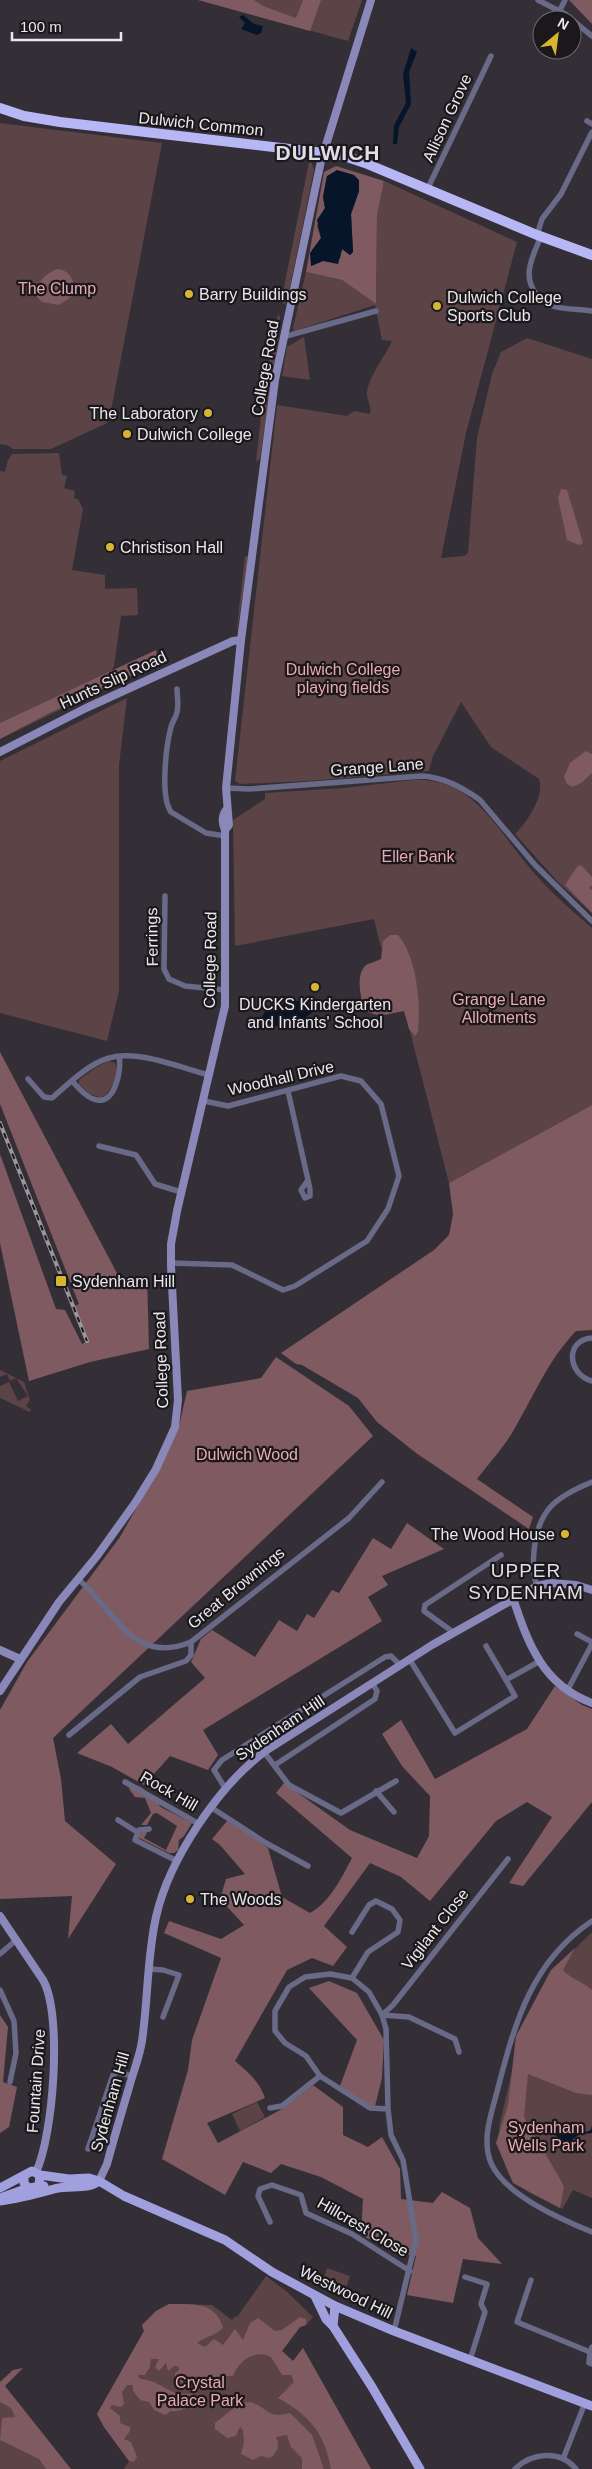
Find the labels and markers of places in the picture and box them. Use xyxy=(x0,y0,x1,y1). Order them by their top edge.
place label: Barry Buildings xyxy=(199,286,307,303)
marker: Barry Buildings xyxy=(183,288,195,300)
place label: Dulwich College Sports Club xyxy=(447,289,562,324)
marker: Dulwich College Sports Club xyxy=(431,300,443,312)
place label: The Laboratory xyxy=(89,405,198,422)
marker: The Laboratory xyxy=(202,407,214,419)
place label: Dulwich College xyxy=(137,426,252,443)
marker: Dulwich College xyxy=(121,428,133,440)
place label: Christison Hall xyxy=(120,539,223,556)
marker: Christison Hall xyxy=(104,541,116,553)
marker: DUCKS Kindergarten and Infants' School xyxy=(309,981,321,993)
place label: DUCKS Kindergarten and Infants' School xyxy=(239,996,391,1031)
place label: Sydenham Hill xyxy=(72,1273,175,1290)
marker: Sydenham Hill xyxy=(54,1274,68,1288)
place label: The Wood House xyxy=(431,1526,555,1543)
marker: The Wood House xyxy=(559,1528,571,1540)
place label: The Woods xyxy=(200,1891,282,1908)
marker: The Woods xyxy=(184,1893,196,1905)

